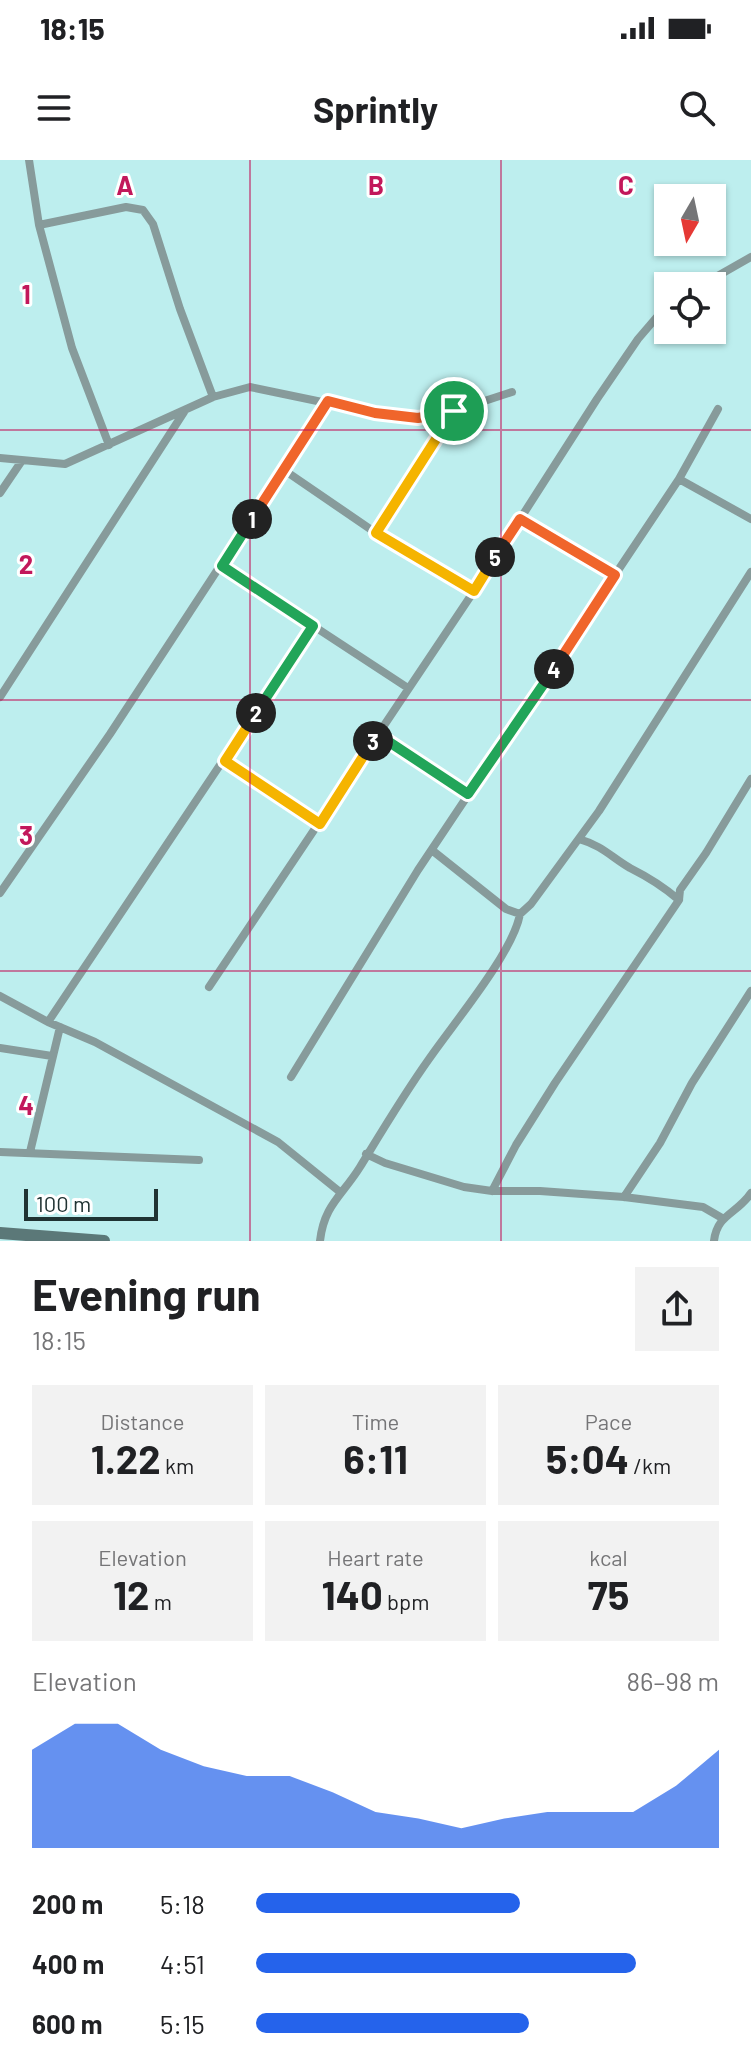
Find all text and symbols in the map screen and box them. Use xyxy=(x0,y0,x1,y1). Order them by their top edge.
text: 18:15 xyxy=(40,10,105,46)
icon: menu xyxy=(32,86,76,130)
icon: search xyxy=(675,86,719,130)
text: Sprintly xyxy=(313,87,438,130)
text: A xyxy=(116,169,134,200)
text: B xyxy=(368,169,384,200)
text: C xyxy=(618,169,634,200)
north arrow xyxy=(654,184,726,256)
map controls xyxy=(654,184,726,344)
button: locate xyxy=(654,272,726,344)
text: 1 xyxy=(21,278,31,309)
pin xyxy=(420,377,488,445)
icon: arrive xyxy=(432,389,476,433)
pin: 1 xyxy=(232,499,272,539)
text: 1 xyxy=(248,506,256,532)
pin: 5 xyxy=(475,537,515,577)
text: 5 xyxy=(489,544,501,570)
text: 2 xyxy=(19,548,33,579)
pin: 4 xyxy=(534,649,574,689)
text: 4 xyxy=(547,656,561,682)
pin: 2 xyxy=(236,693,276,733)
text: 2 xyxy=(250,700,262,726)
pin: 3 xyxy=(353,721,393,761)
text: 3 xyxy=(367,728,379,754)
text: 3 xyxy=(19,819,33,850)
text: 4 xyxy=(18,1089,34,1120)
scale bar xyxy=(24,1185,158,1221)
text: 100 m xyxy=(36,1190,91,1216)
text: Evening run xyxy=(32,1267,261,1320)
button: share xyxy=(635,1267,719,1351)
text: 18:15 xyxy=(32,1324,86,1355)
text: Distance xyxy=(101,1408,184,1434)
text: Time xyxy=(352,1408,399,1434)
text: Pace xyxy=(585,1408,632,1434)
text: 1.22 xyxy=(91,1434,161,1482)
text: 6:11 xyxy=(343,1434,408,1482)
text: 5:04 xyxy=(546,1434,629,1482)
text: km xyxy=(161,1452,194,1478)
text: /km xyxy=(629,1452,671,1478)
text: Elevation xyxy=(98,1544,187,1570)
text: Heart rate xyxy=(327,1544,424,1570)
text: kcal xyxy=(589,1544,628,1570)
text: 12 xyxy=(113,1570,149,1618)
text: 140 xyxy=(322,1570,383,1618)
text: 75 xyxy=(588,1570,629,1618)
text: m xyxy=(149,1588,172,1614)
text: bpm xyxy=(383,1588,429,1614)
text: Elevation xyxy=(32,1665,137,1696)
text: 86–98 m xyxy=(627,1665,719,1696)
text: 200 m xyxy=(32,1888,103,1919)
text: 5:18 xyxy=(160,1888,205,1919)
text: 400 m xyxy=(32,1948,104,1979)
text: 4:51 xyxy=(160,1948,205,1979)
text: 600 m xyxy=(32,2008,103,2039)
text: 5:15 xyxy=(160,2008,205,2039)

